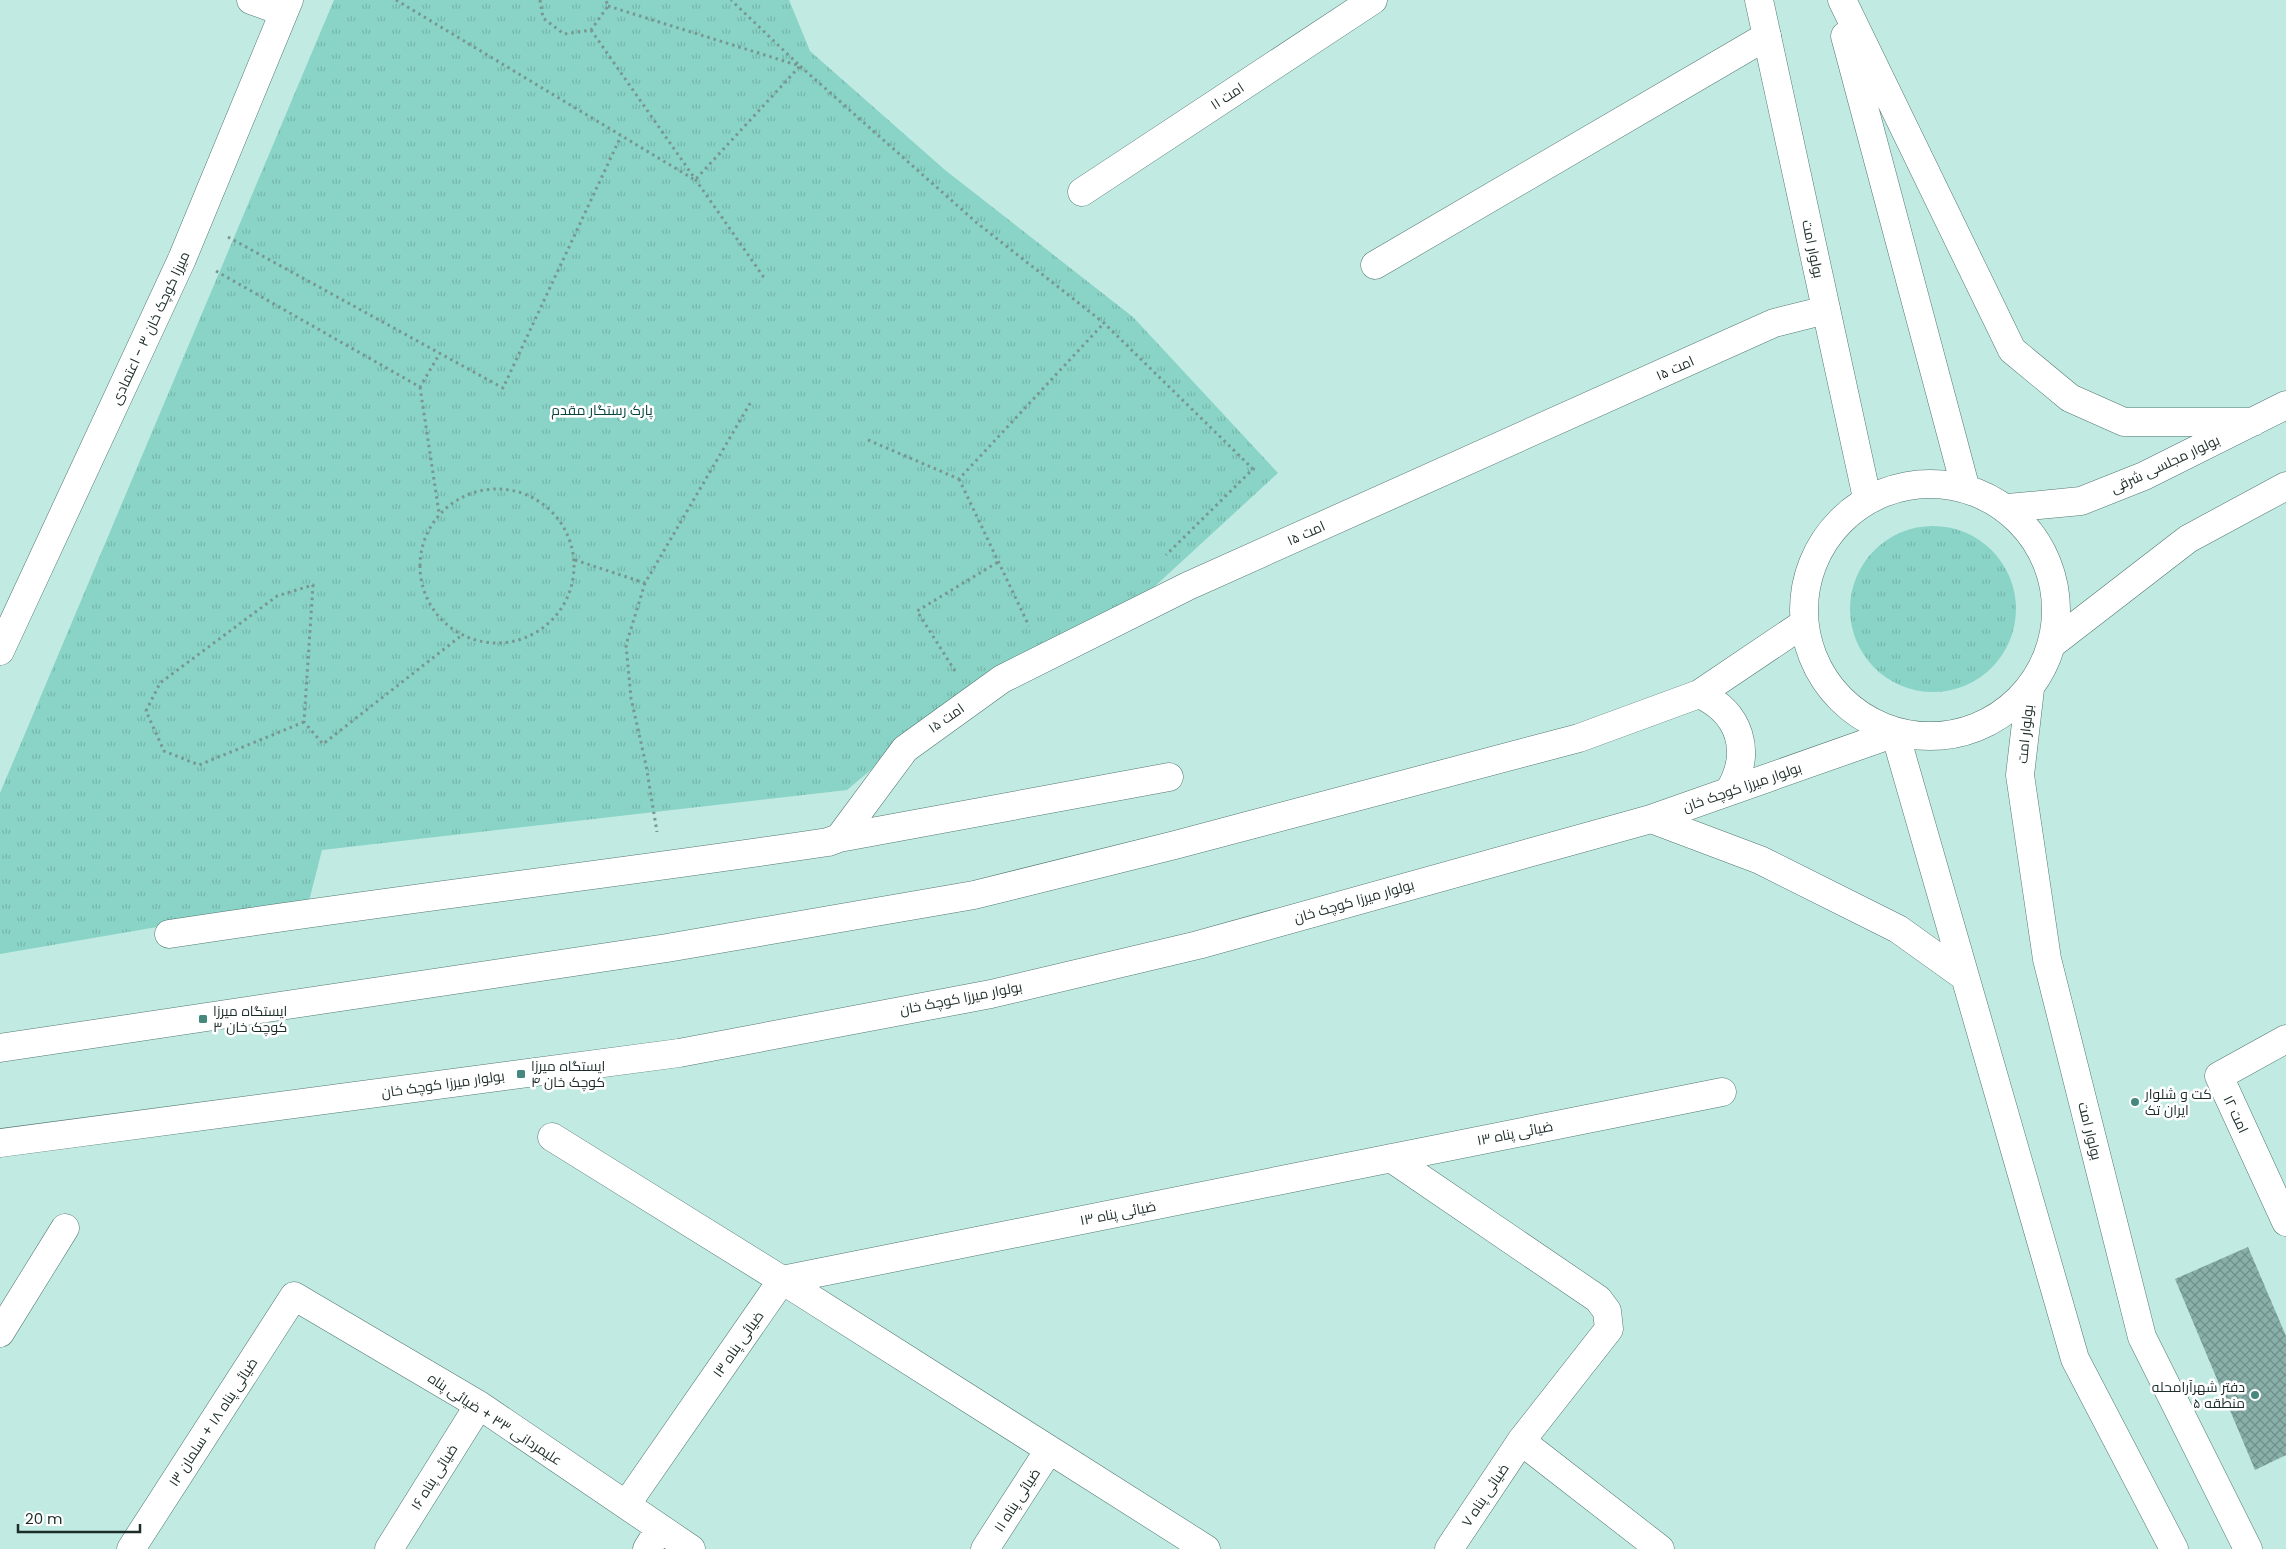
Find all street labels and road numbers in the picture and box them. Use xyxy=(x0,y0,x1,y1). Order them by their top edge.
street label: امت ۱۱ xyxy=(1206,78,1248,114)
street label: بولوار امت xyxy=(1797,218,1829,280)
street label: میرزا کوچک خان ۳ - اعتمادی xyxy=(106,248,194,408)
street label: امت ۱۵ xyxy=(1653,351,1697,385)
street label: بولوار مجلسی شرقی xyxy=(2107,430,2223,498)
street label: امت ۱۵ xyxy=(1284,516,1328,550)
street label: امت ۱۵ xyxy=(924,698,968,738)
street label: بولوار امت xyxy=(2012,704,2038,764)
street label: بولوار میرزا کوچک خان xyxy=(1680,757,1804,817)
street label: بولوار میرزا کوچک خان xyxy=(1291,874,1417,928)
street label: بولوار میرزا کوچک خان xyxy=(898,976,1024,1020)
street label: بولوار میرزا کوچک خان xyxy=(380,1065,506,1103)
street label: امت ۱۲ xyxy=(2219,1092,2253,1136)
street label: بولوار امت xyxy=(2073,1100,2107,1162)
street label: ضیائی پناه ۱۳ xyxy=(1475,1116,1555,1150)
street label: ضیائی پناه ۱۳ xyxy=(1078,1196,1158,1230)
street label: ضیائی پناه ۱۳ xyxy=(708,1307,768,1381)
street label: ضیائی پناه ۱۸ + سلمان ۱۳ xyxy=(164,1354,262,1490)
street label: علیمردانی ۳۳ + ضیائی پناه xyxy=(424,1368,566,1470)
street label: ضیائی پناه ۱۶ xyxy=(406,1440,462,1514)
street label: ضیائی پناه ۷ xyxy=(1457,1459,1513,1531)
street label: ضیائی پناه ۱۱ xyxy=(989,1464,1045,1536)

